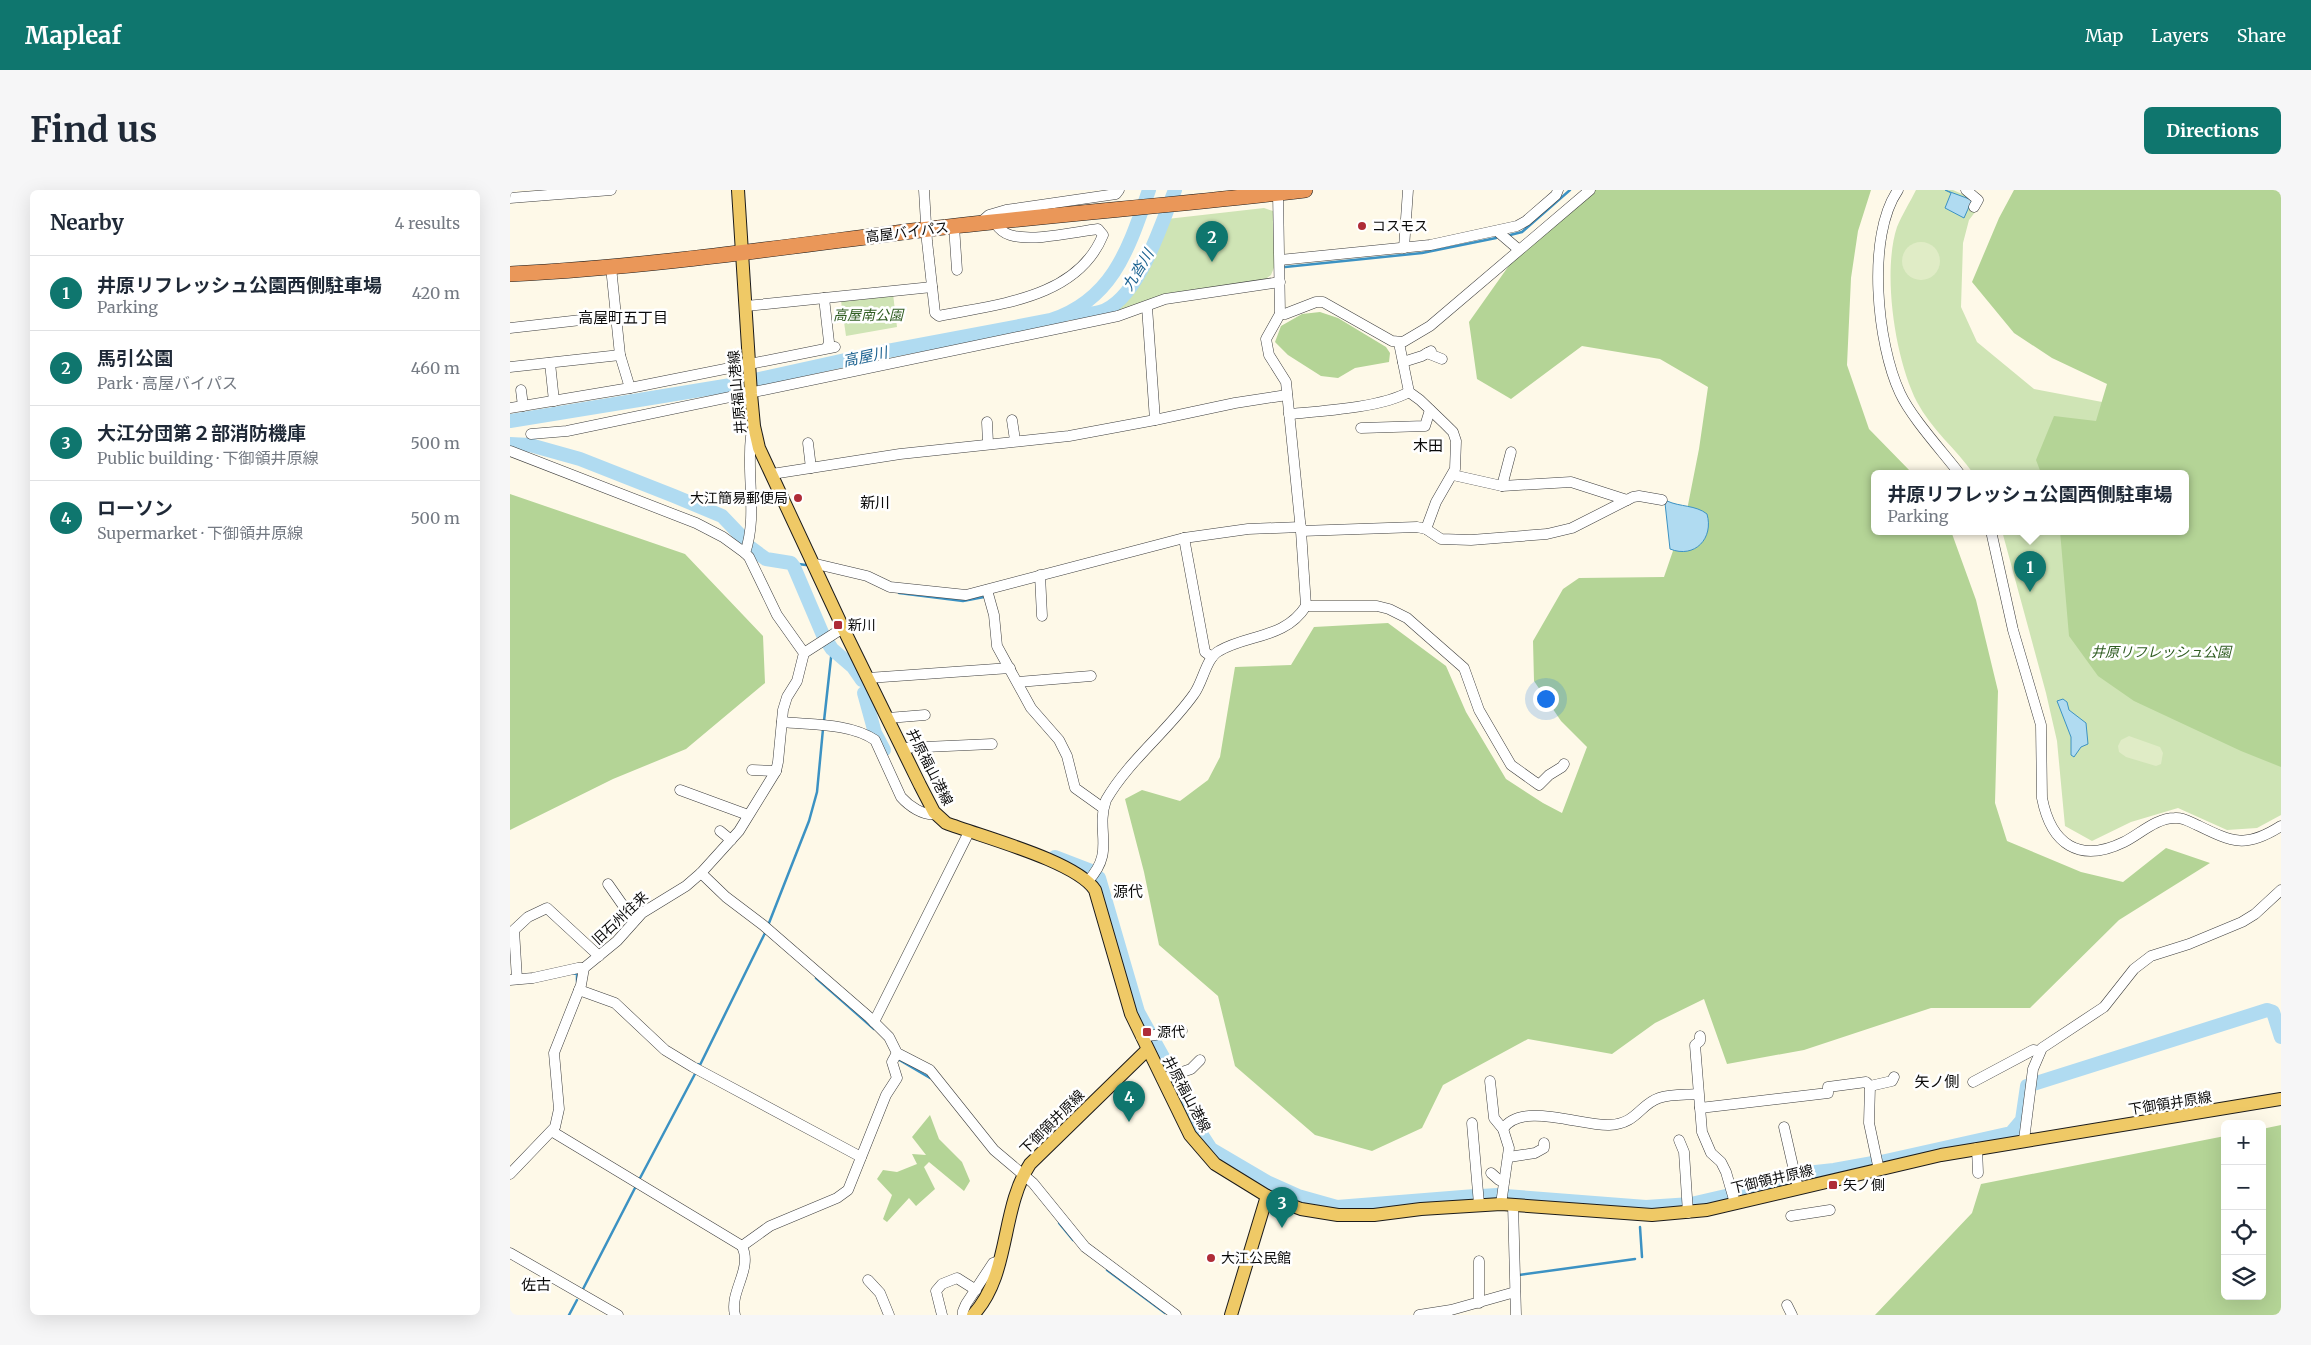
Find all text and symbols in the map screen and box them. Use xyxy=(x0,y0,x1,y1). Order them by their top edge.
text: Mapleaf xyxy=(25,20,121,51)
text: Map xyxy=(2085,24,2123,47)
text: Layers xyxy=(2151,24,2209,47)
text: Share xyxy=(2237,24,2286,47)
button: Directions xyxy=(2144,107,2281,154)
text: Find us xyxy=(30,108,157,152)
text: Nearby xyxy=(50,209,124,236)
text: 4 results xyxy=(394,213,460,233)
place label: コスモス xyxy=(1372,217,1428,235)
street label: 高屋バイパス xyxy=(864,218,950,246)
marker: コスモス xyxy=(1356,220,1368,232)
pin: 2 xyxy=(1196,221,1228,262)
water label: 九沓川 xyxy=(1118,244,1158,294)
text: 井原リフレッシュ公園西側駐車場 xyxy=(97,273,382,297)
text: 1 xyxy=(62,283,70,303)
text: 420 m xyxy=(412,283,460,303)
text: Parking xyxy=(97,297,158,317)
park label: 高屋南公園 xyxy=(833,306,905,324)
district label: 高屋町五丁目 xyxy=(578,308,668,327)
water label: 高屋川 xyxy=(841,342,891,370)
text: 馬引公園 xyxy=(97,346,173,370)
street label: 井原福山港線 xyxy=(724,349,750,435)
text: 2 xyxy=(61,358,71,378)
text: 460 m xyxy=(411,358,460,378)
text: Park · 高屋バイパス xyxy=(97,373,238,393)
text: 大江分団第２部消防機庫 xyxy=(97,421,306,445)
text: 3 xyxy=(61,433,71,453)
text: 500 m xyxy=(410,433,460,453)
district label: 木田 xyxy=(1413,436,1443,455)
text: Public building · 下御領井原線 xyxy=(97,448,318,468)
popup xyxy=(1871,470,2189,535)
text: 井原リフレッシュ公園西側駐車場 xyxy=(1887,482,2173,506)
place label: 大江簡易郵便局 xyxy=(690,489,788,507)
marker: 大江簡易郵便局 xyxy=(792,492,804,504)
district label: 新川 xyxy=(860,493,890,512)
text: ローソン xyxy=(97,496,173,520)
text: Parking xyxy=(1887,506,1948,526)
text: 4 xyxy=(61,508,71,528)
text: 500 m xyxy=(410,508,460,528)
text: Supermarket · 下御領井原線 xyxy=(97,523,303,543)
pin: 1 xyxy=(2014,551,2046,592)
place label: 新川 xyxy=(848,616,876,634)
marker: 新川 xyxy=(832,619,844,631)
park label: 井原リフレッシュ公園 xyxy=(2091,643,2233,661)
your location xyxy=(1533,686,1559,712)
street label: 井原福山港線 xyxy=(903,725,957,809)
district label: 源代 xyxy=(1113,882,1143,901)
street label: 旧石州往来 xyxy=(588,888,652,948)
place label: 源代 xyxy=(1157,1023,1185,1041)
marker: 源代 xyxy=(1141,1026,1153,1038)
street label: 井原福山港線 xyxy=(1159,1053,1215,1135)
district label: 矢ノ側 xyxy=(1914,1072,1960,1091)
pin: 4 xyxy=(1113,1081,1145,1122)
street label: 下御領井原線 xyxy=(1016,1086,1088,1158)
street label: 下御領井原線 xyxy=(2127,1088,2213,1118)
map controls xyxy=(2221,1120,2266,1300)
button: + xyxy=(2221,1120,2266,1165)
street label: 下御領井原線 xyxy=(1729,1161,1815,1197)
button: − xyxy=(2221,1165,2266,1210)
place label: 矢ノ側 xyxy=(1843,1176,1885,1194)
marker: 矢ノ側 xyxy=(1827,1179,1839,1191)
pin: 3 xyxy=(1266,1187,1298,1228)
button: locate xyxy=(2221,1210,2266,1255)
place label: 大江公民館 xyxy=(1221,1249,1291,1267)
marker: 大江公民館 xyxy=(1205,1252,1217,1264)
button: layers xyxy=(2221,1255,2266,1300)
district label: 佐古 xyxy=(521,1275,551,1294)

